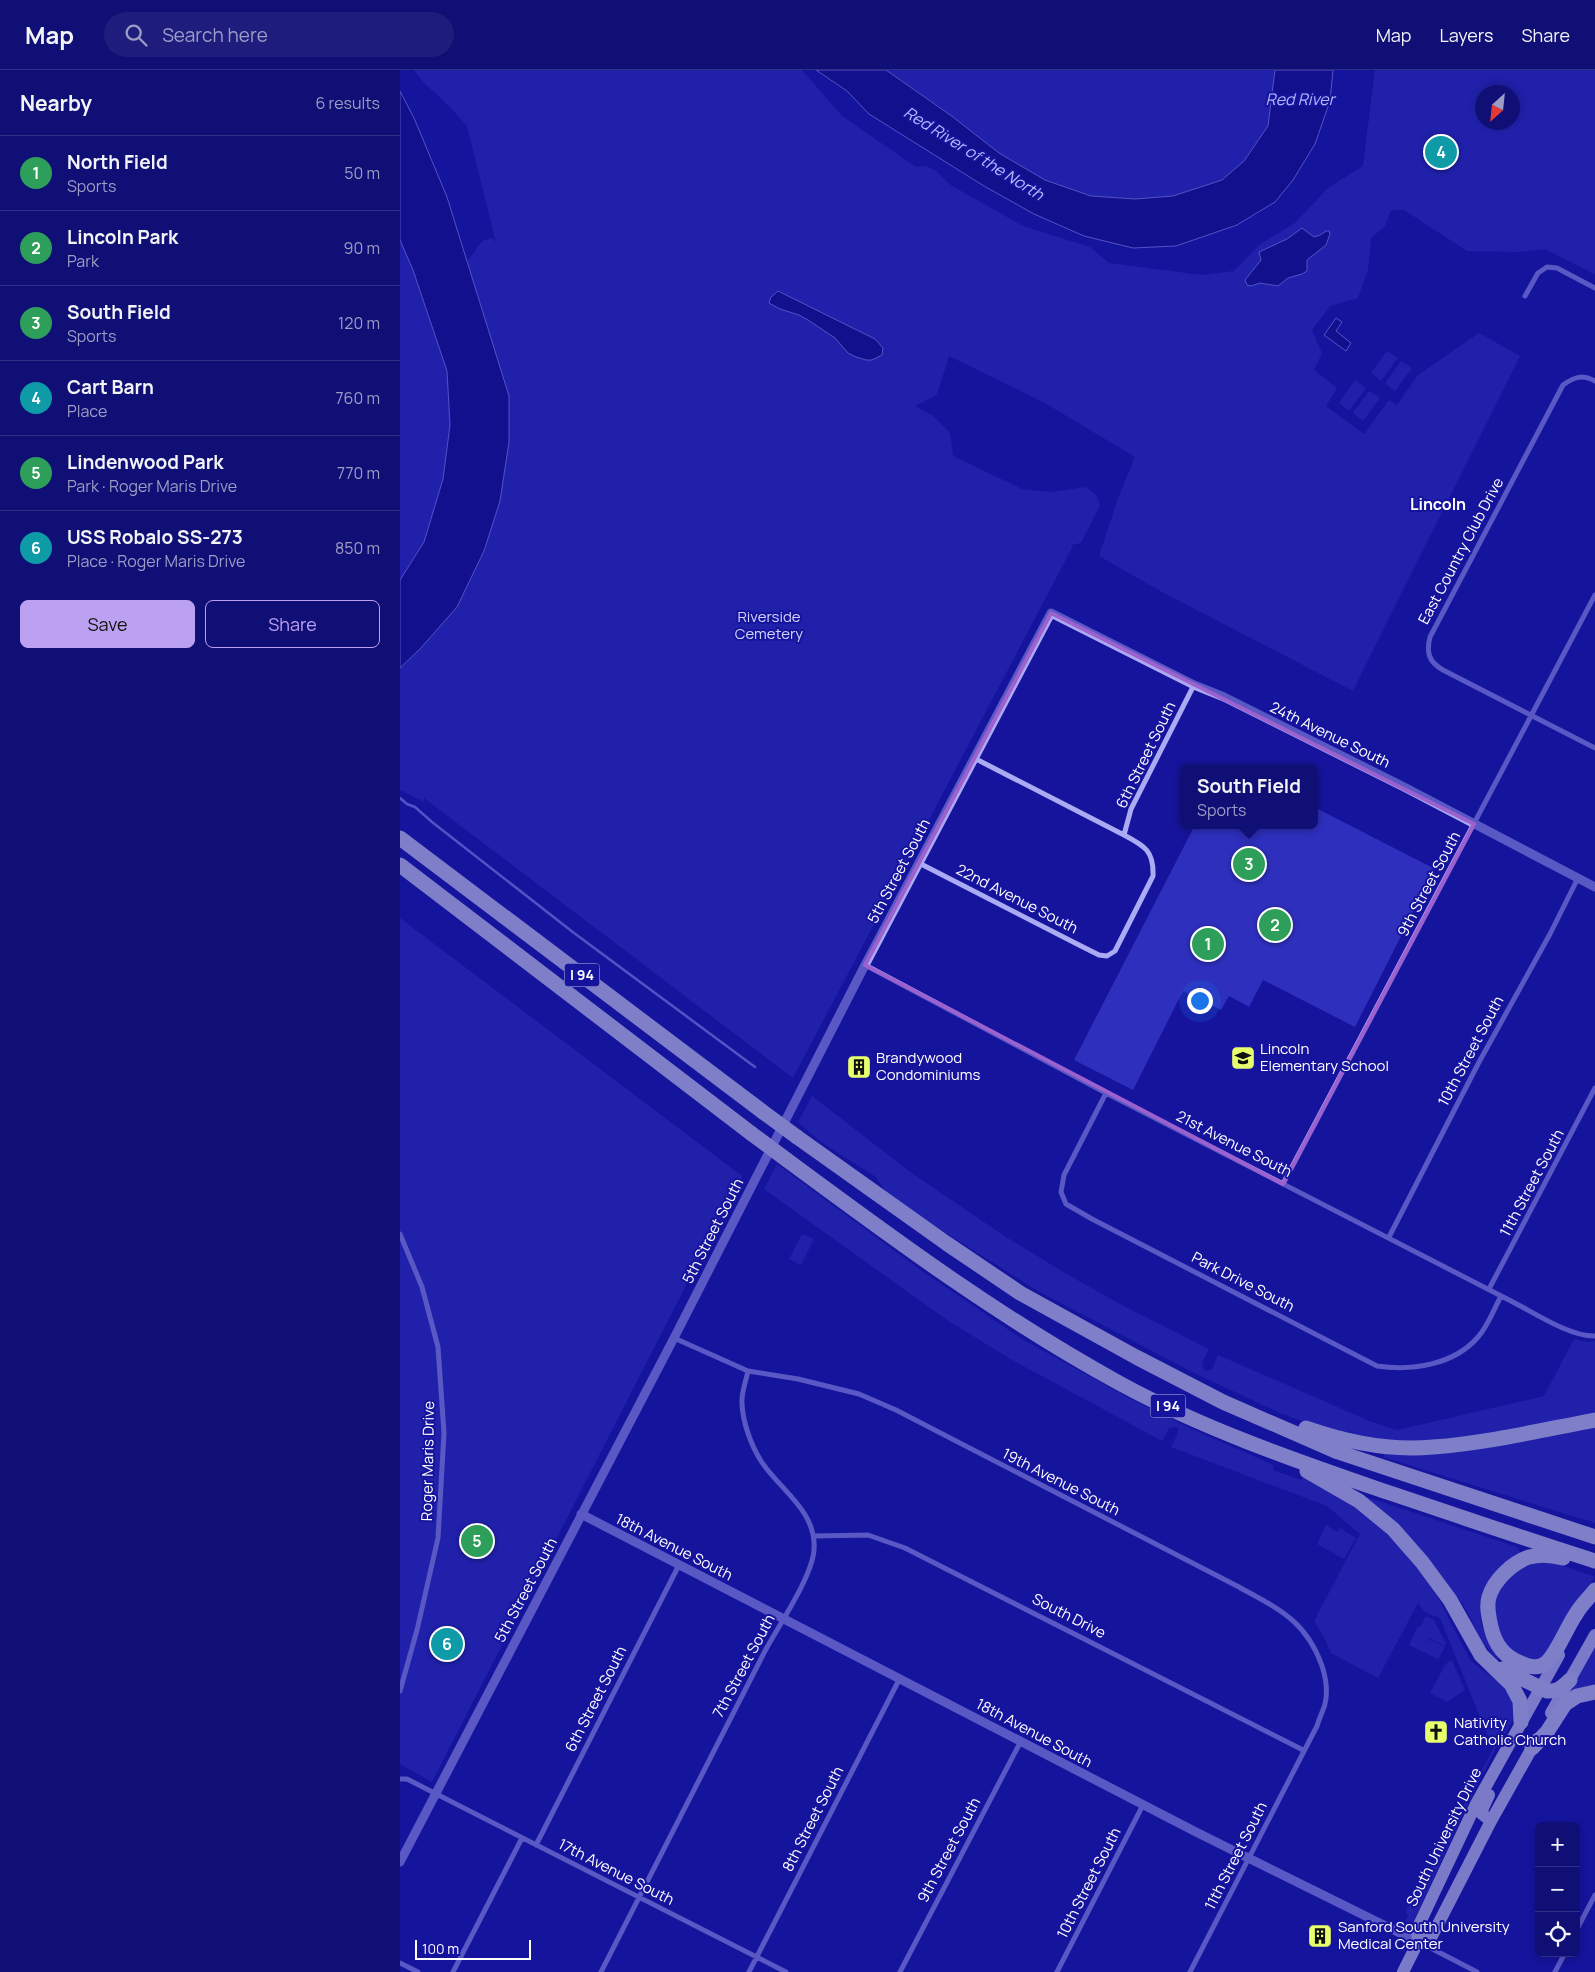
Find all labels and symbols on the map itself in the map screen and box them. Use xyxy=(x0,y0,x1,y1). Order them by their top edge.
north arrow xyxy=(1475,85,1520,130)
water label: Red River xyxy=(1266,88,1337,110)
water label: Red River of the North xyxy=(900,101,1049,205)
pin: 4 xyxy=(1425,133,1457,171)
street label: East Country Club Drive xyxy=(1413,473,1508,628)
district label: Lincoln xyxy=(1410,493,1466,515)
park label: Riverside Cemetery xyxy=(735,606,803,644)
street label: 24th Avenue South xyxy=(1267,696,1394,773)
street label: 6th Street South xyxy=(1111,698,1181,812)
street label: 5th Street South xyxy=(862,815,935,927)
street label: 9th Street South xyxy=(1392,827,1465,940)
pin: 3 xyxy=(1233,845,1265,883)
street label: 22nd Avenue South xyxy=(953,859,1082,938)
pin: 2 xyxy=(1259,906,1291,944)
pin: 1 xyxy=(1192,925,1224,963)
road number: I 94 xyxy=(564,964,600,986)
your location xyxy=(1187,988,1213,1014)
street label: 10th Street South xyxy=(1433,992,1508,1110)
place label: Lincoln Elementary School xyxy=(1260,1038,1389,1076)
school or university icon: Lincoln Elementary School xyxy=(1230,1045,1256,1071)
place label: Brandywood Condominiums xyxy=(876,1047,980,1085)
building icon: Brandywood Condominiums xyxy=(846,1054,872,1080)
street label: 21st Avenue South xyxy=(1173,1105,1296,1182)
street label: 11th Street South xyxy=(1494,1125,1569,1240)
street label: 5th Street South xyxy=(677,1174,748,1287)
street label: Park Drive South xyxy=(1188,1247,1298,1317)
road number: I 94 xyxy=(1150,1394,1186,1418)
street label: Roger Maris Drive xyxy=(416,1400,439,1521)
street label: 19th Avenue South xyxy=(999,1443,1124,1520)
street label: 18th Avenue South xyxy=(612,1508,736,1585)
pin: 5 xyxy=(461,1522,493,1560)
street label: 5th Street South xyxy=(489,1534,562,1646)
street label: South Drive xyxy=(1029,1588,1110,1643)
street label: 7th Street South xyxy=(707,1610,780,1721)
pin: 6 xyxy=(431,1625,463,1663)
street label: 6th Street South xyxy=(560,1642,631,1755)
street label: 18th Avenue South xyxy=(972,1693,1096,1772)
place label: Nativity Catholic Church xyxy=(1454,1712,1566,1750)
church icon: Nativity Catholic Church xyxy=(1423,1719,1449,1745)
street label: 8th Street South xyxy=(777,1762,848,1875)
street label: South University Drive xyxy=(1401,1764,1486,1910)
street label: 9th Street South xyxy=(912,1793,985,1906)
street label: 11th Street South xyxy=(1199,1798,1272,1913)
street label: 10th Street South xyxy=(1052,1824,1126,1942)
street label: 17th Avenue South xyxy=(555,1833,678,1910)
place label: Sanford South University Medical Center xyxy=(1338,1916,1510,1954)
building icon: Sanford South University Medical Center xyxy=(1307,1923,1333,1949)
scale bar xyxy=(415,1937,531,1960)

